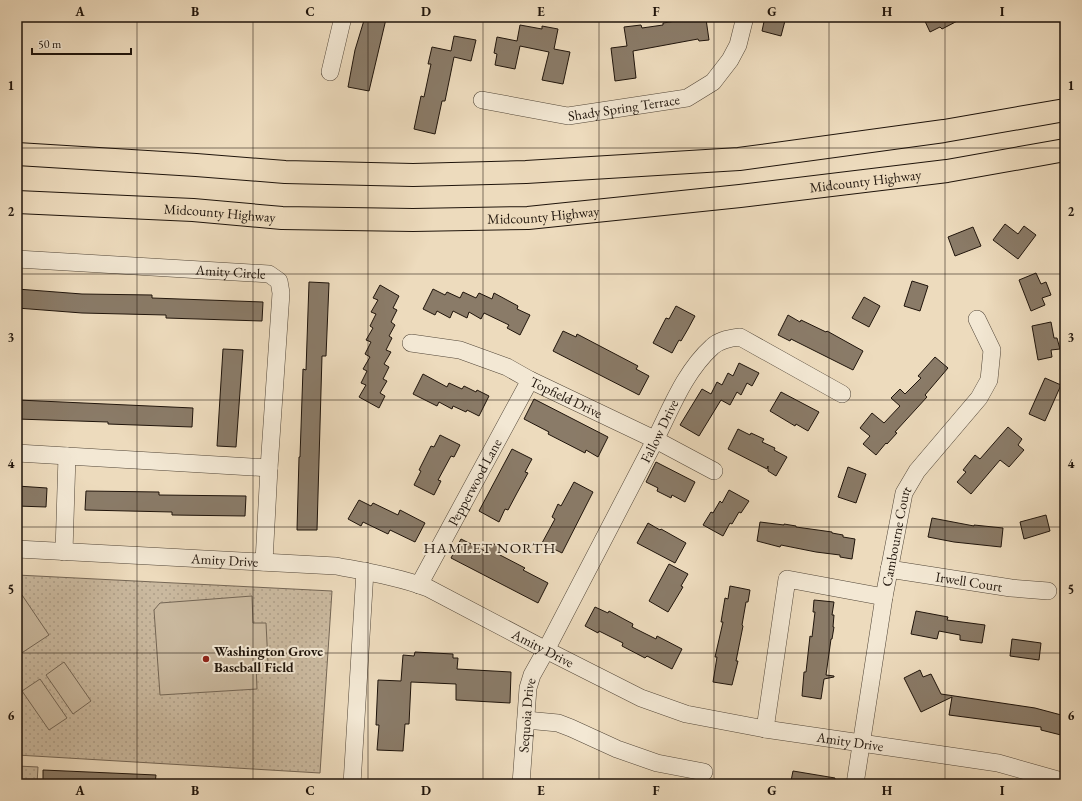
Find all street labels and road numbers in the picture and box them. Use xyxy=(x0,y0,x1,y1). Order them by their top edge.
street label: Shady Spring Terrace xyxy=(567,90,682,125)
street label: Midcounty Highway xyxy=(809,165,923,197)
street label: Midcounty Highway xyxy=(163,200,277,226)
street label: Midcounty Highway xyxy=(487,202,601,228)
street label: Amity Circle xyxy=(194,261,267,283)
street label: Topfield Drive xyxy=(527,372,606,422)
street label: Fallow Drive xyxy=(636,396,683,466)
street label: Pepperwood Lane xyxy=(444,435,506,529)
street label: Cambourne Court xyxy=(877,482,915,588)
street label: Amity Drive xyxy=(190,549,259,571)
street label: Irwell Court xyxy=(934,567,1004,596)
street label: Amity Drive xyxy=(508,624,578,672)
street label: Sequoia Drive xyxy=(514,675,540,753)
street label: Amity Drive xyxy=(814,727,885,755)

